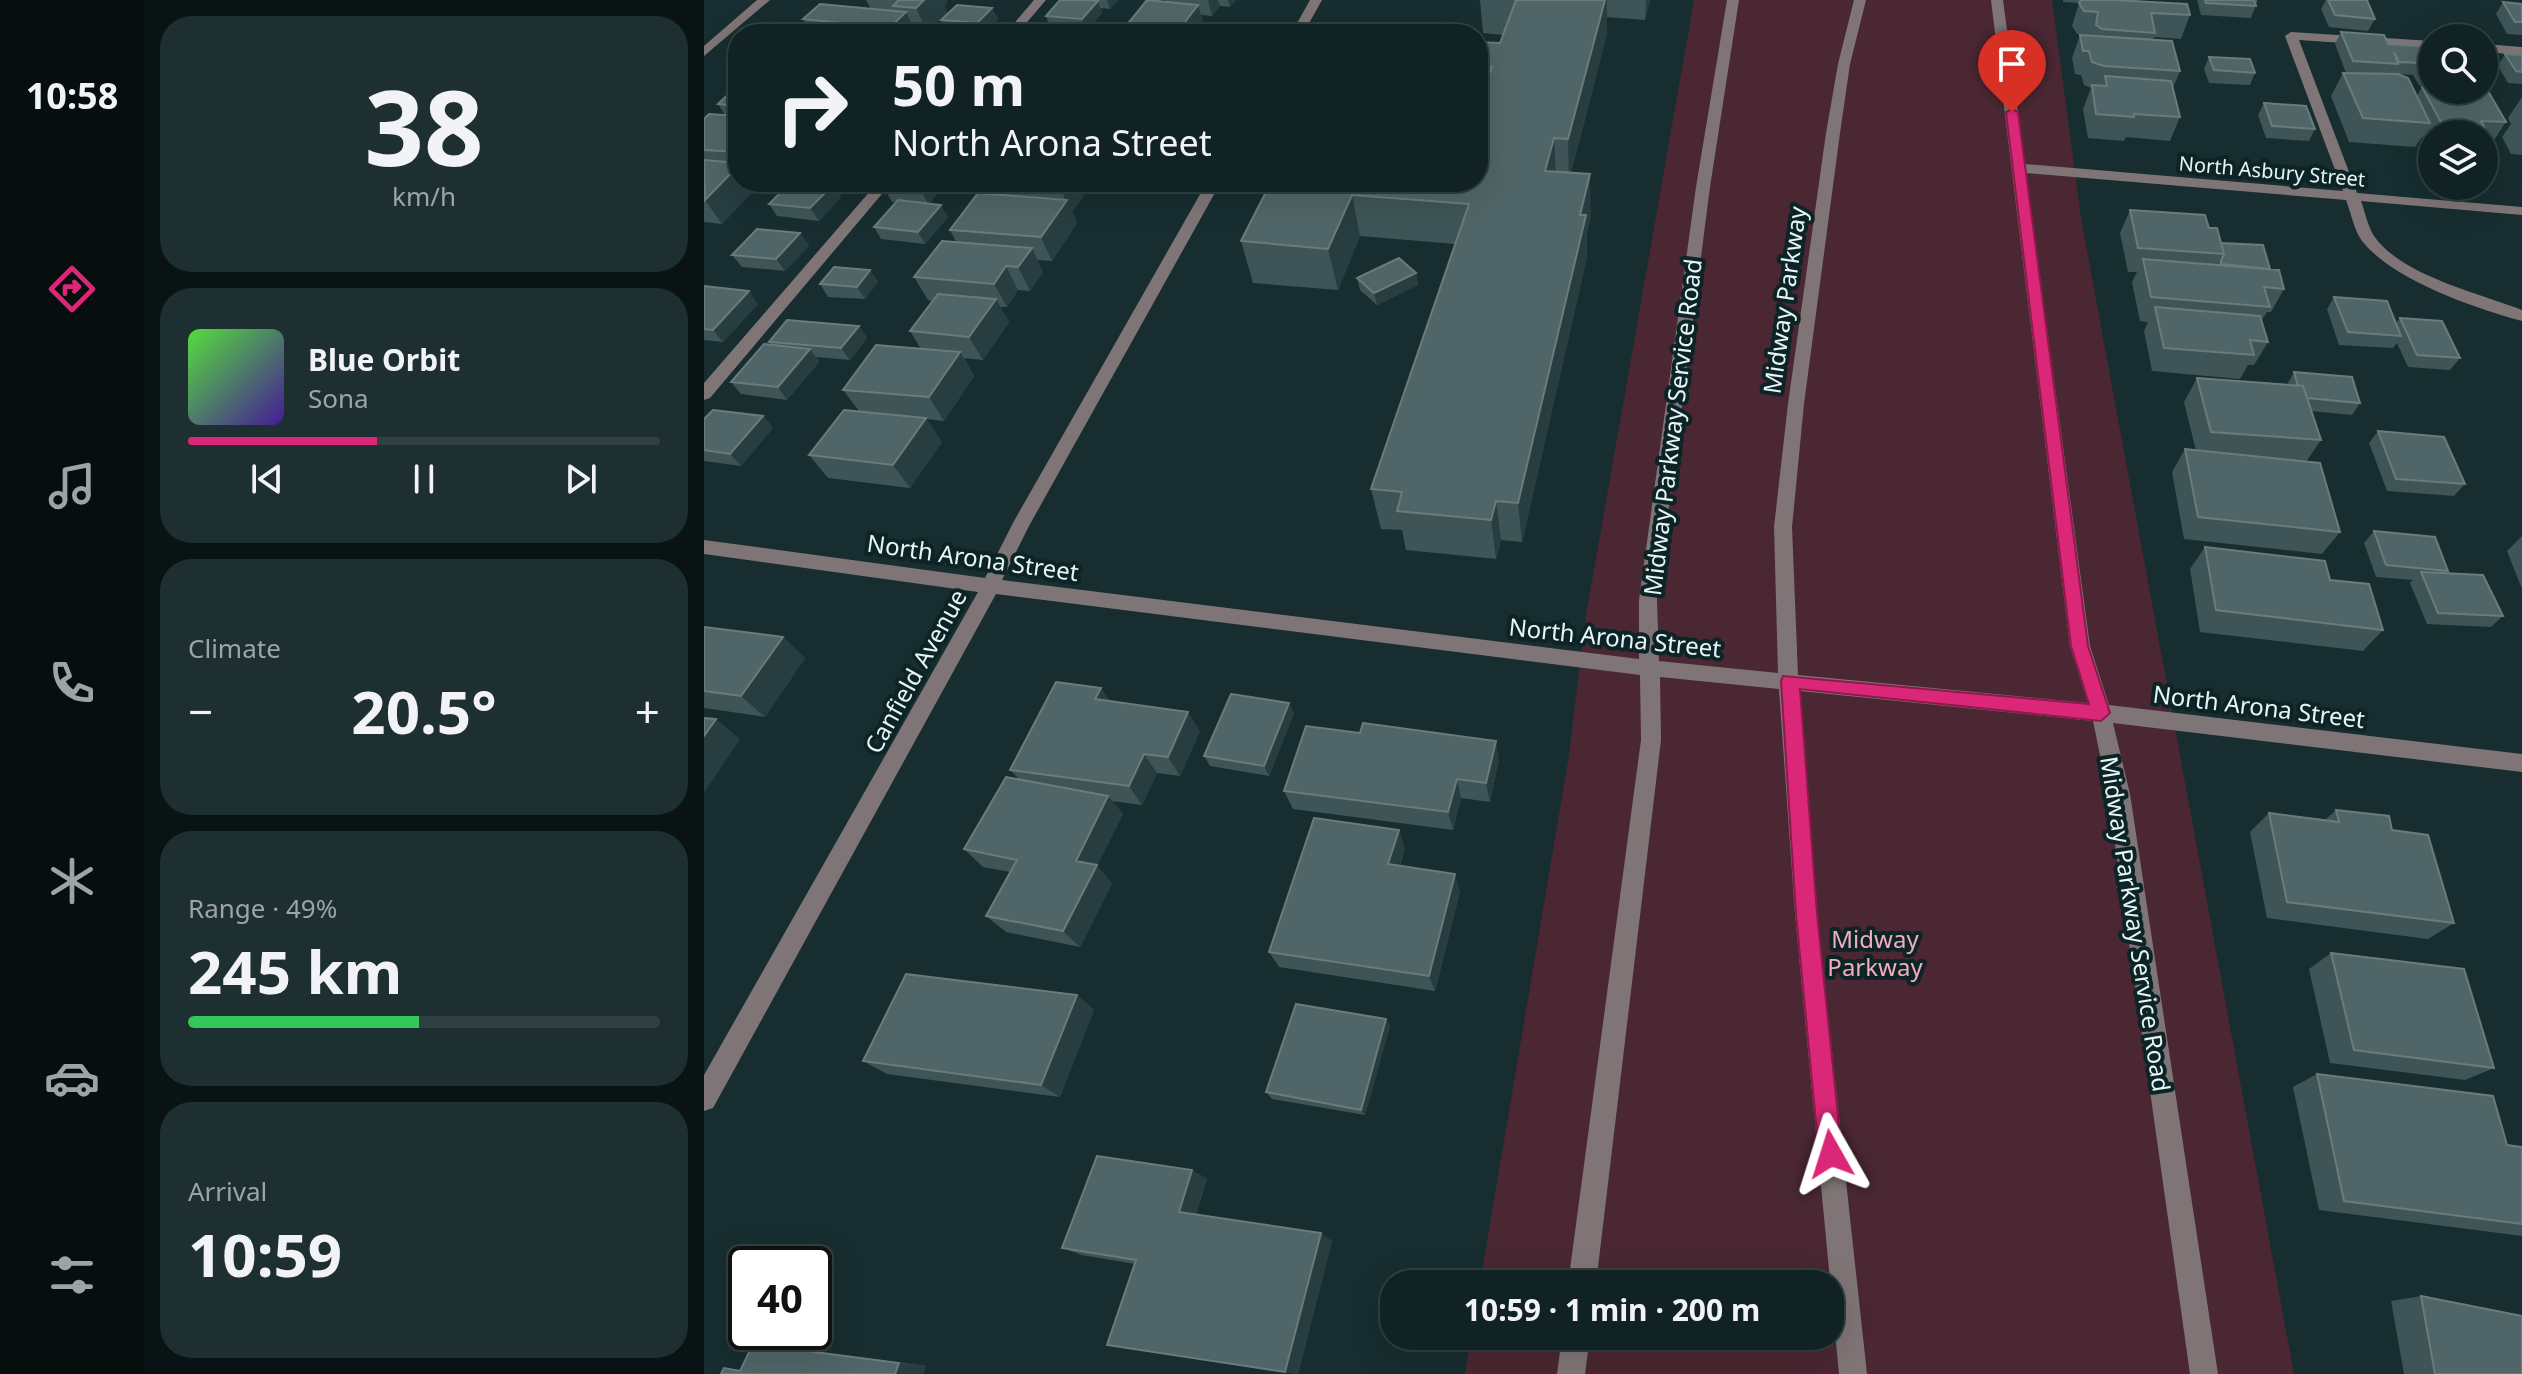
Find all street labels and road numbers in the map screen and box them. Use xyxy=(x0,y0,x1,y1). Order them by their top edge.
street label: North Asbury Street xyxy=(2178,149,2366,193)
street label: Midway Parkway xyxy=(1755,203,1814,396)
street label: Midway Parkway Service Road xyxy=(1635,257,1709,597)
street label: North Arona Street xyxy=(865,526,1081,588)
street label: Canfield Avenue xyxy=(856,583,974,759)
street label: North Arona Street xyxy=(1507,609,1723,665)
street label: North Arona Street xyxy=(2151,677,2367,735)
street label: Midway Parkway Service Road xyxy=(2093,754,2179,1094)

